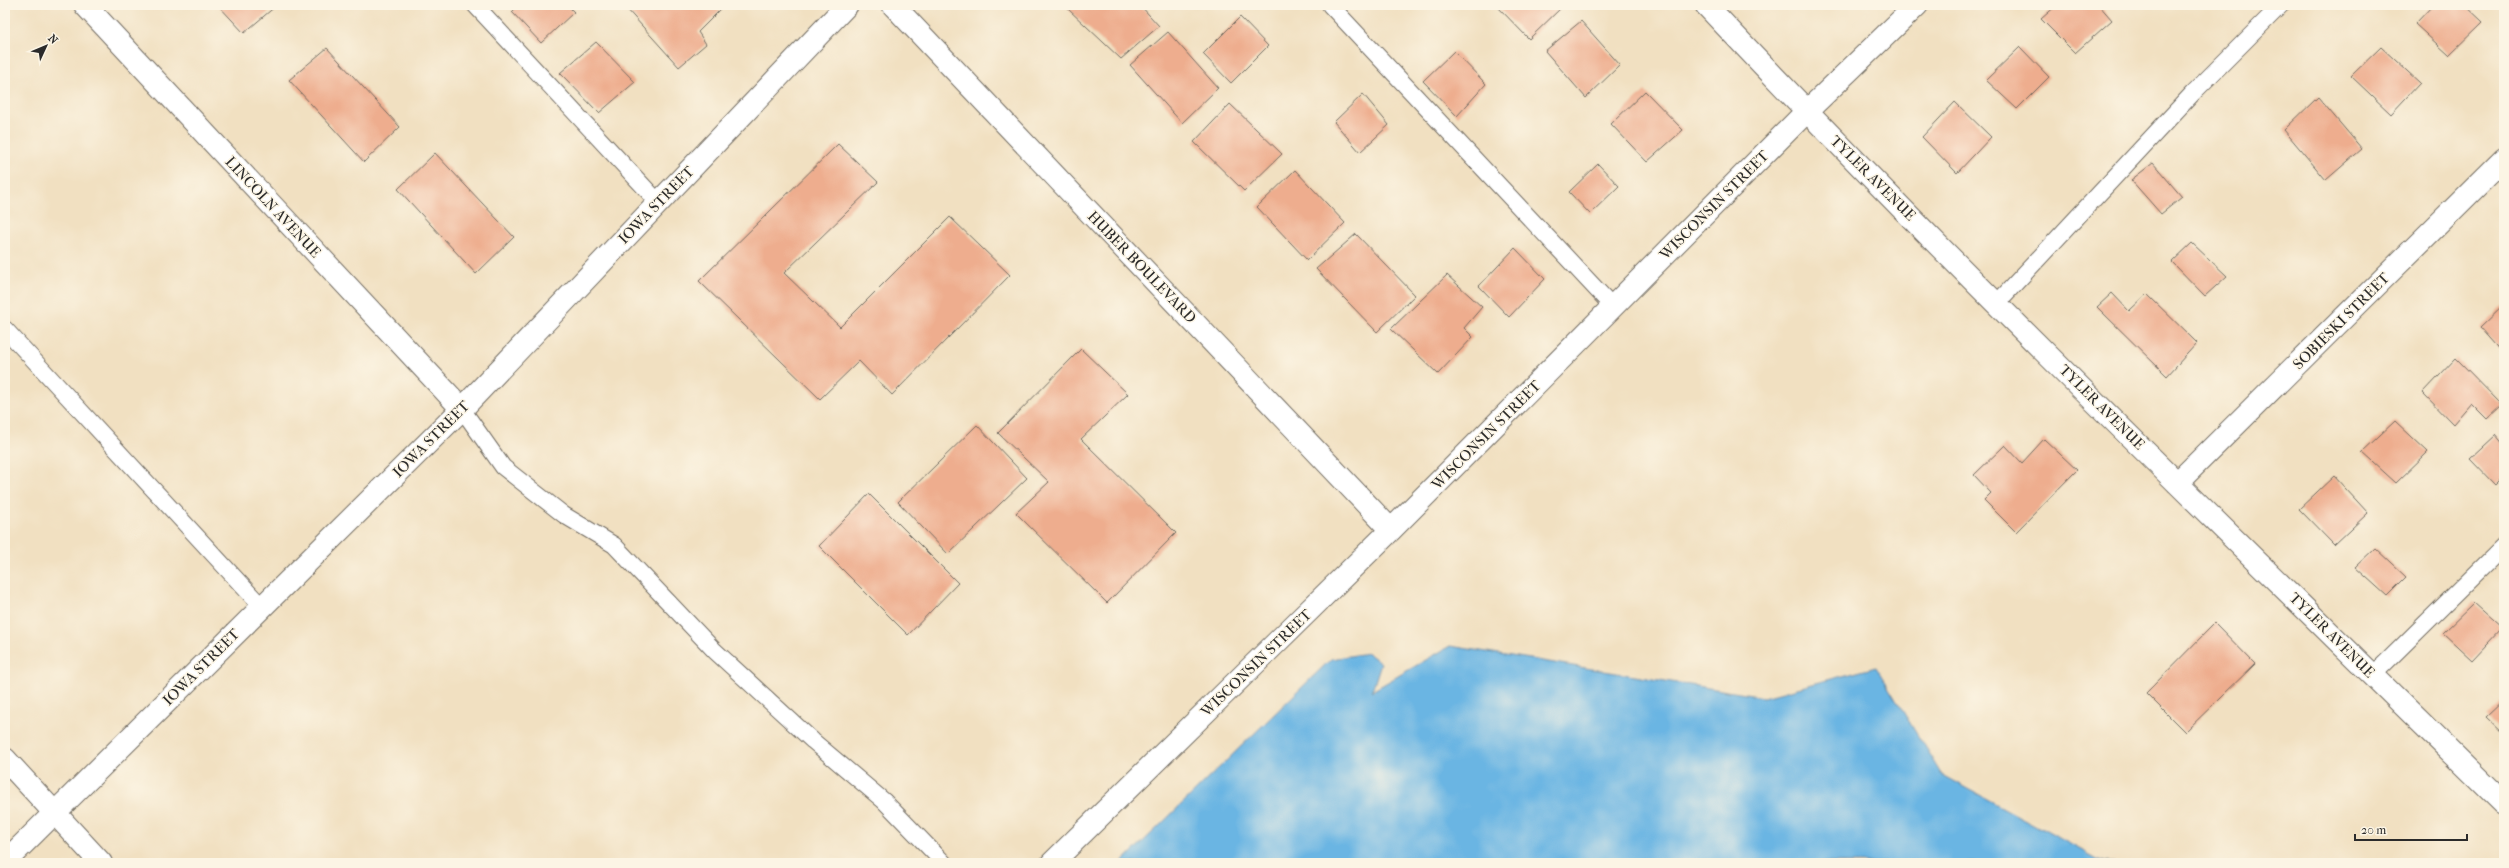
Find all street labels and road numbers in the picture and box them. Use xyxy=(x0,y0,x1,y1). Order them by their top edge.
street label: TYLER AVENUE xyxy=(1827,132,1919,224)
street label: WISCONSIN STREET xyxy=(1655,146,1773,264)
street label: LINCOLN AVENUE xyxy=(222,153,324,261)
street label: IOWA STREET xyxy=(614,162,698,248)
street label: HUBER BOULEVARD xyxy=(1084,207,1200,327)
street label: SOBIESKI STREET xyxy=(2289,268,2394,373)
street label: TYLER AVENUE xyxy=(2056,361,2148,453)
street label: WISCONSIN STREET xyxy=(1427,376,1545,494)
street label: IOWA STREET xyxy=(389,396,474,481)
street label: TYLER AVENUE xyxy=(2286,589,2378,681)
street label: WISCONSIN STREET xyxy=(1196,605,1316,721)
street label: IOWA STREET xyxy=(159,624,244,709)

